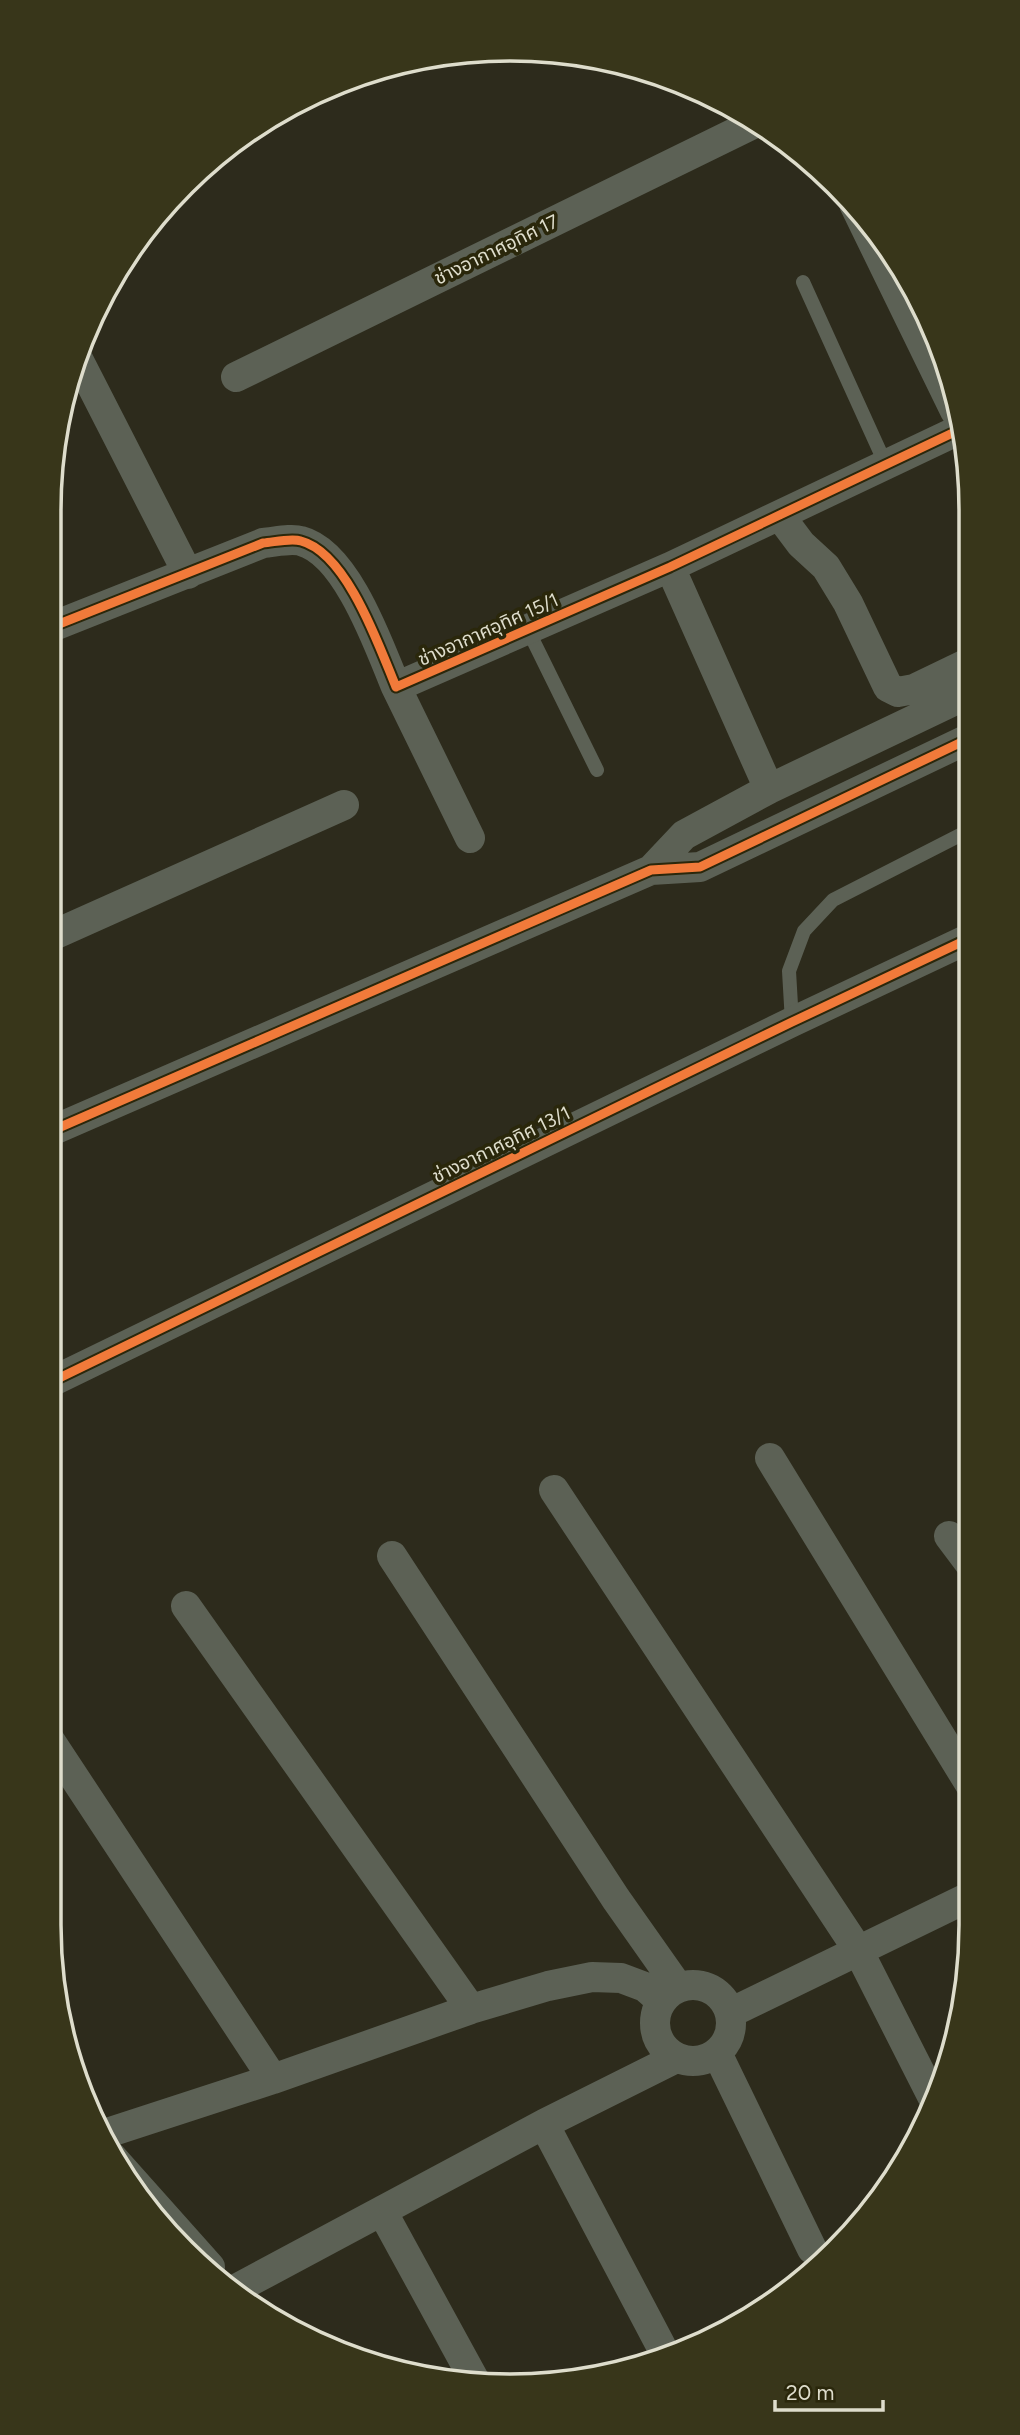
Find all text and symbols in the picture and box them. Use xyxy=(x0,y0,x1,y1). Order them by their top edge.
street label: ช่างอากาศอุทิศ 17 xyxy=(430,209,562,289)
street label: ช่างอากาศอุทิศ 15/1 xyxy=(414,588,562,671)
street label: ช่างอากาศอุทิศ 13/1 xyxy=(429,1101,574,1188)
scale bar xyxy=(775,2368,884,2412)
text: 20 m xyxy=(786,2380,834,2405)

